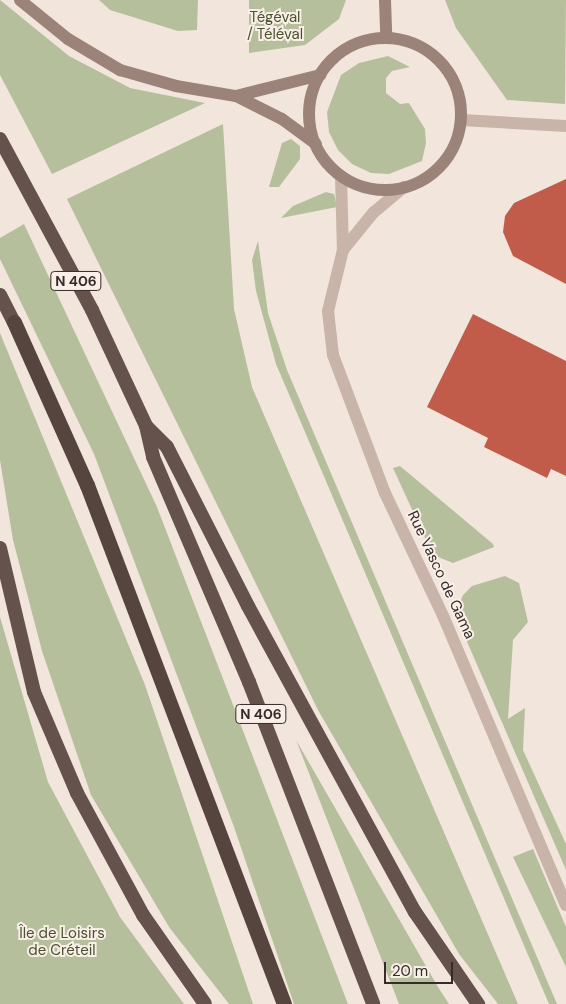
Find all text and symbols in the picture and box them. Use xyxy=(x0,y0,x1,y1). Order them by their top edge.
park label: Tégéval / Téléval xyxy=(247,8,303,43)
road number: N 406 xyxy=(50,270,102,292)
street label: Rue Vasco de Gama xyxy=(403,508,479,642)
road number: N 406 xyxy=(235,702,287,726)
park label: Île de Loisirs de Créteil xyxy=(19,924,105,959)
scale bar xyxy=(386,952,455,984)
text: 20 m xyxy=(392,961,428,981)

